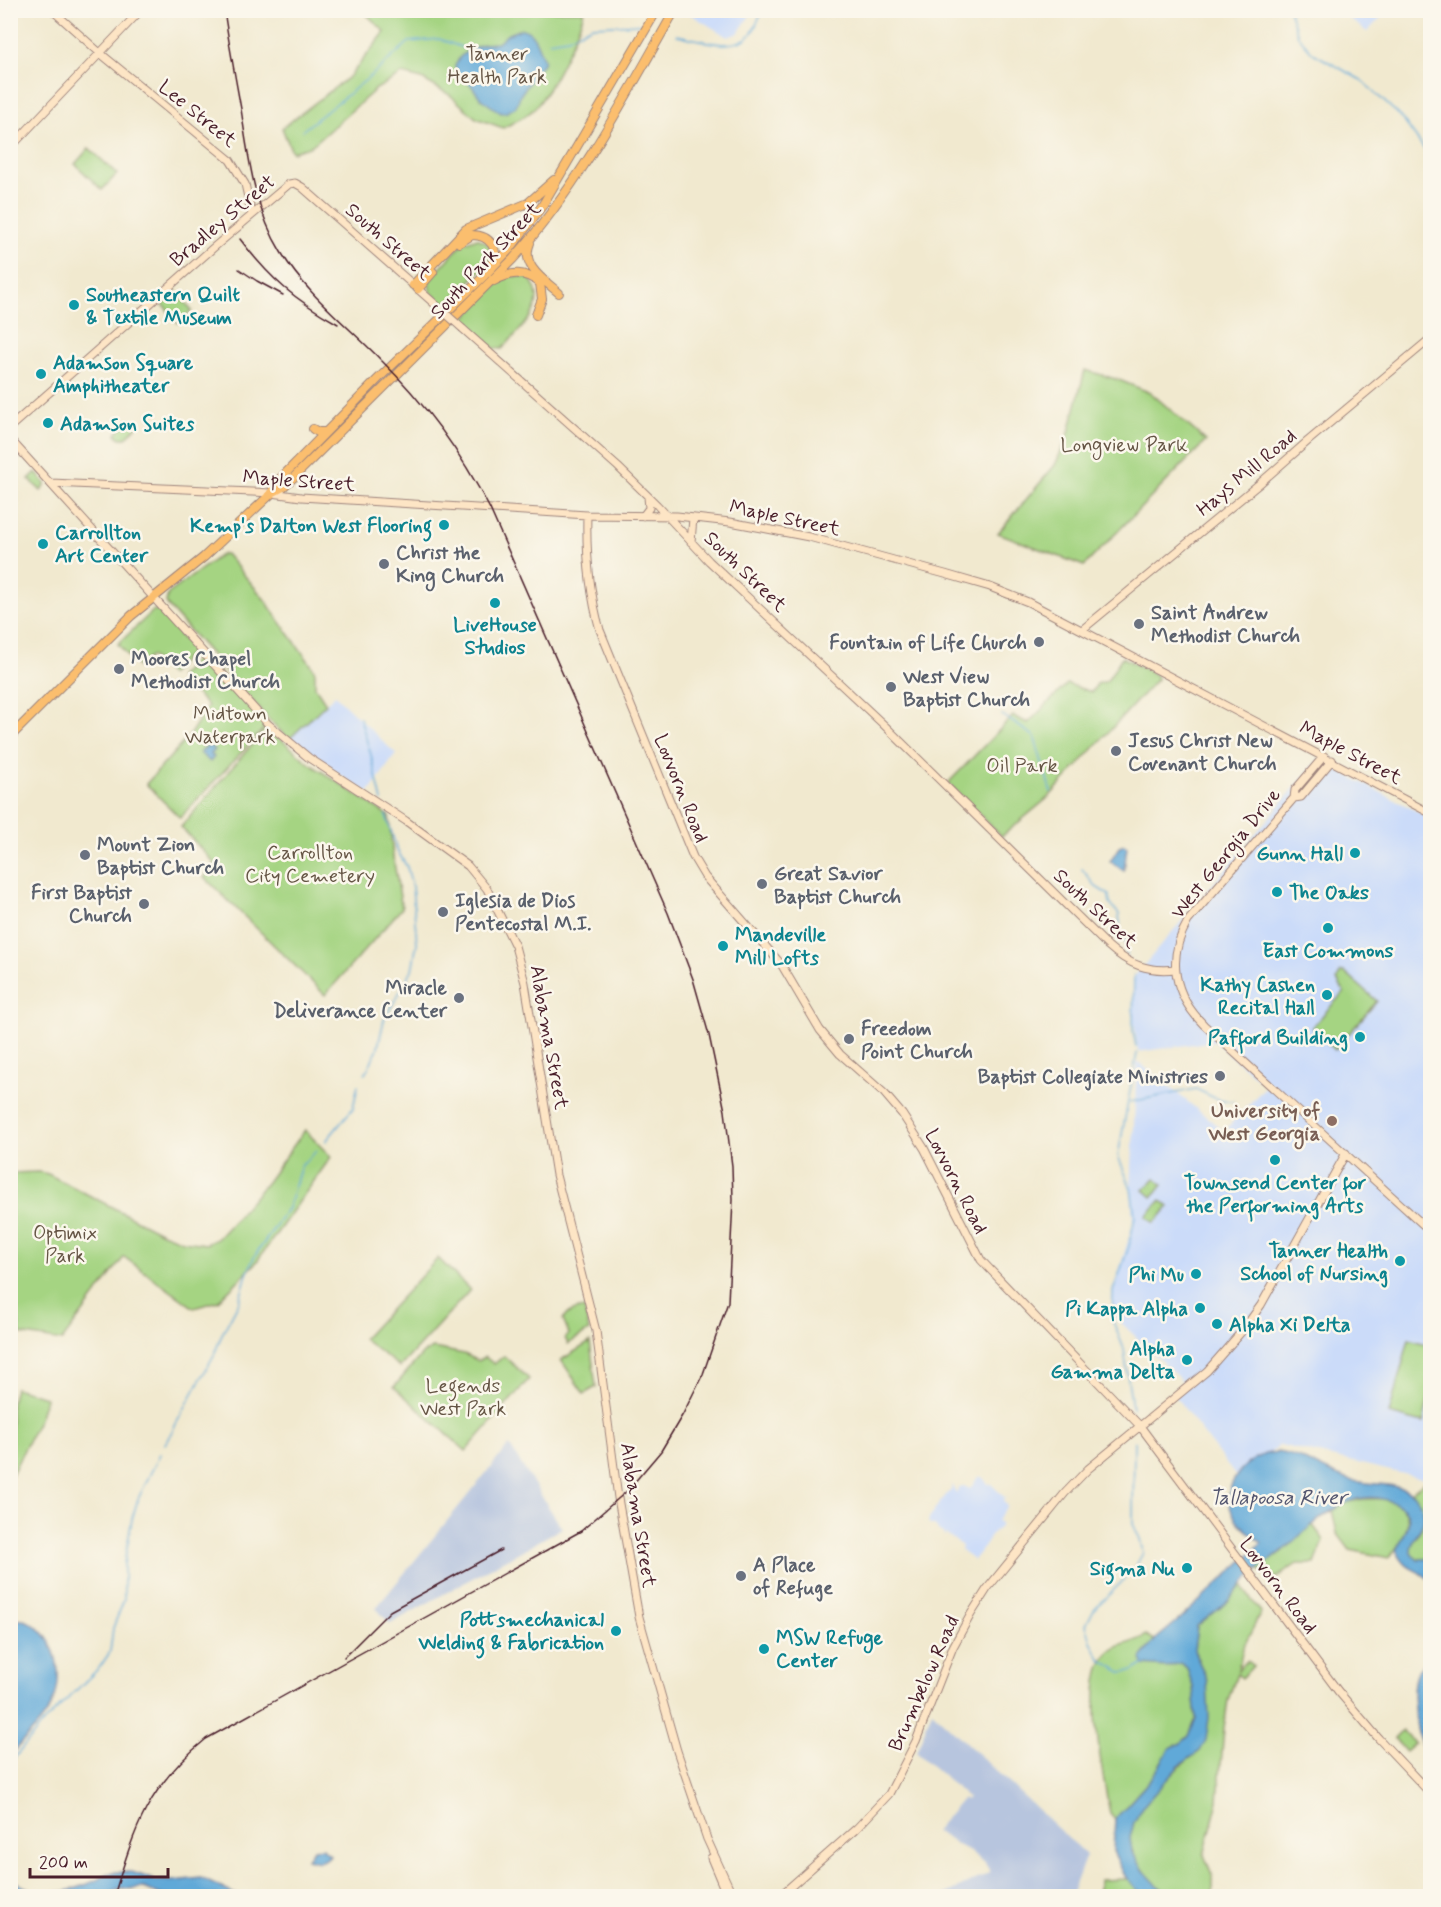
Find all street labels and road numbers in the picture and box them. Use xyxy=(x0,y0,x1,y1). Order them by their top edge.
street label: Lee Street xyxy=(152,74,242,154)
street label: Bradley Street xyxy=(164,169,281,273)
street label: South Park Street xyxy=(425,196,548,326)
street label: South Street xyxy=(339,197,437,287)
street label: Hays Mill Road xyxy=(1191,423,1303,523)
street label: Maple Street xyxy=(242,464,356,499)
street label: Maple Street xyxy=(727,494,843,543)
street label: South Street xyxy=(697,526,793,619)
street label: Maple Street xyxy=(1294,715,1407,792)
street label: Lovvorn Road xyxy=(647,730,715,847)
street label: West Georgia Drive xyxy=(1165,783,1288,926)
street label: South Street xyxy=(1047,863,1143,955)
street label: Alabama Street xyxy=(523,963,575,1112)
street label: Lovvorn Road xyxy=(918,1125,994,1239)
street label: Alabama Street xyxy=(613,1441,662,1590)
street label: Lovvorn Road xyxy=(1233,1532,1323,1640)
street label: Brumbelow Road xyxy=(882,1611,966,1756)

